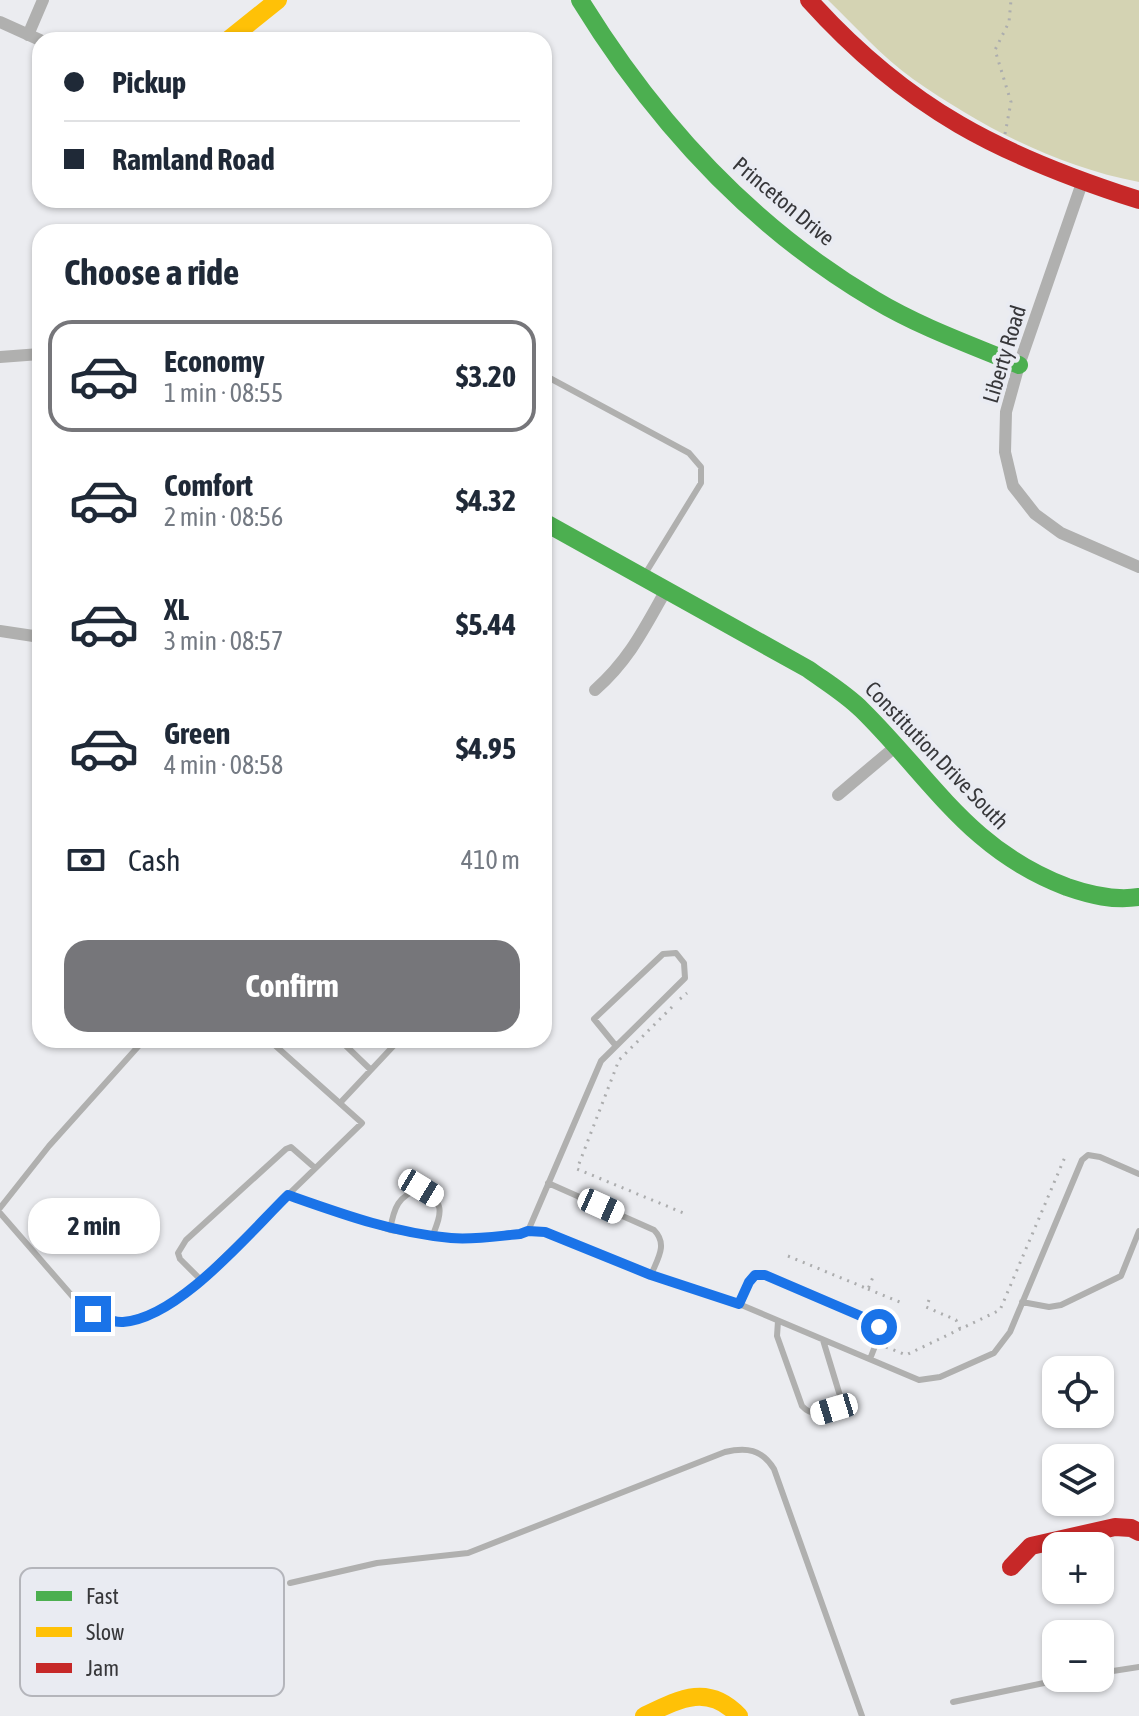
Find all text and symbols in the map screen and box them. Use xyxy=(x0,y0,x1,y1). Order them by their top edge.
text: Pickup xyxy=(112,65,186,99)
text: Ramland Road xyxy=(112,142,275,176)
street label: Princeton Drive xyxy=(728,151,840,251)
text: Choose a ride xyxy=(64,251,239,293)
street label: Liberty Road xyxy=(977,302,1031,406)
icon: car xyxy=(68,340,140,412)
text: Economy xyxy=(164,344,265,378)
text: $3.20 xyxy=(456,359,516,393)
text: 1 min · 08:55 xyxy=(164,378,283,408)
icon: car xyxy=(68,464,140,536)
text: Comfort xyxy=(164,468,253,502)
text: $4.32 xyxy=(456,483,516,517)
text: 2 min · 08:56 xyxy=(164,502,283,532)
icon: car xyxy=(68,588,140,660)
text: XL xyxy=(164,592,189,626)
text: $5.44 xyxy=(456,607,516,641)
text: 3 min · 08:57 xyxy=(164,626,283,656)
street label: Constitution Drive South xyxy=(860,676,1014,834)
icon: car xyxy=(68,712,140,784)
text: Green xyxy=(164,716,230,750)
text: $4.95 xyxy=(456,731,516,765)
text: 4 min · 08:58 xyxy=(164,750,283,780)
icon: cash xyxy=(64,838,108,882)
text: Cash xyxy=(128,843,181,877)
text: 410 m xyxy=(461,845,520,875)
button: Confirm xyxy=(64,940,520,1032)
car xyxy=(394,1165,448,1211)
car xyxy=(574,1185,628,1227)
callout: 2 min xyxy=(27,1198,159,1254)
text: 2 min xyxy=(67,1211,121,1241)
route end xyxy=(75,1296,111,1332)
route start xyxy=(861,1309,897,1345)
map controls xyxy=(1042,1356,1114,1692)
button: locate xyxy=(1042,1356,1114,1428)
car xyxy=(808,1391,860,1427)
button: layers xyxy=(1042,1444,1114,1516)
button: + xyxy=(1042,1532,1114,1604)
legend xyxy=(20,1568,284,1696)
text: Fast xyxy=(86,1583,119,1609)
text: Slow xyxy=(86,1619,124,1645)
button: − xyxy=(1042,1620,1114,1692)
text: Jam xyxy=(86,1655,119,1681)

